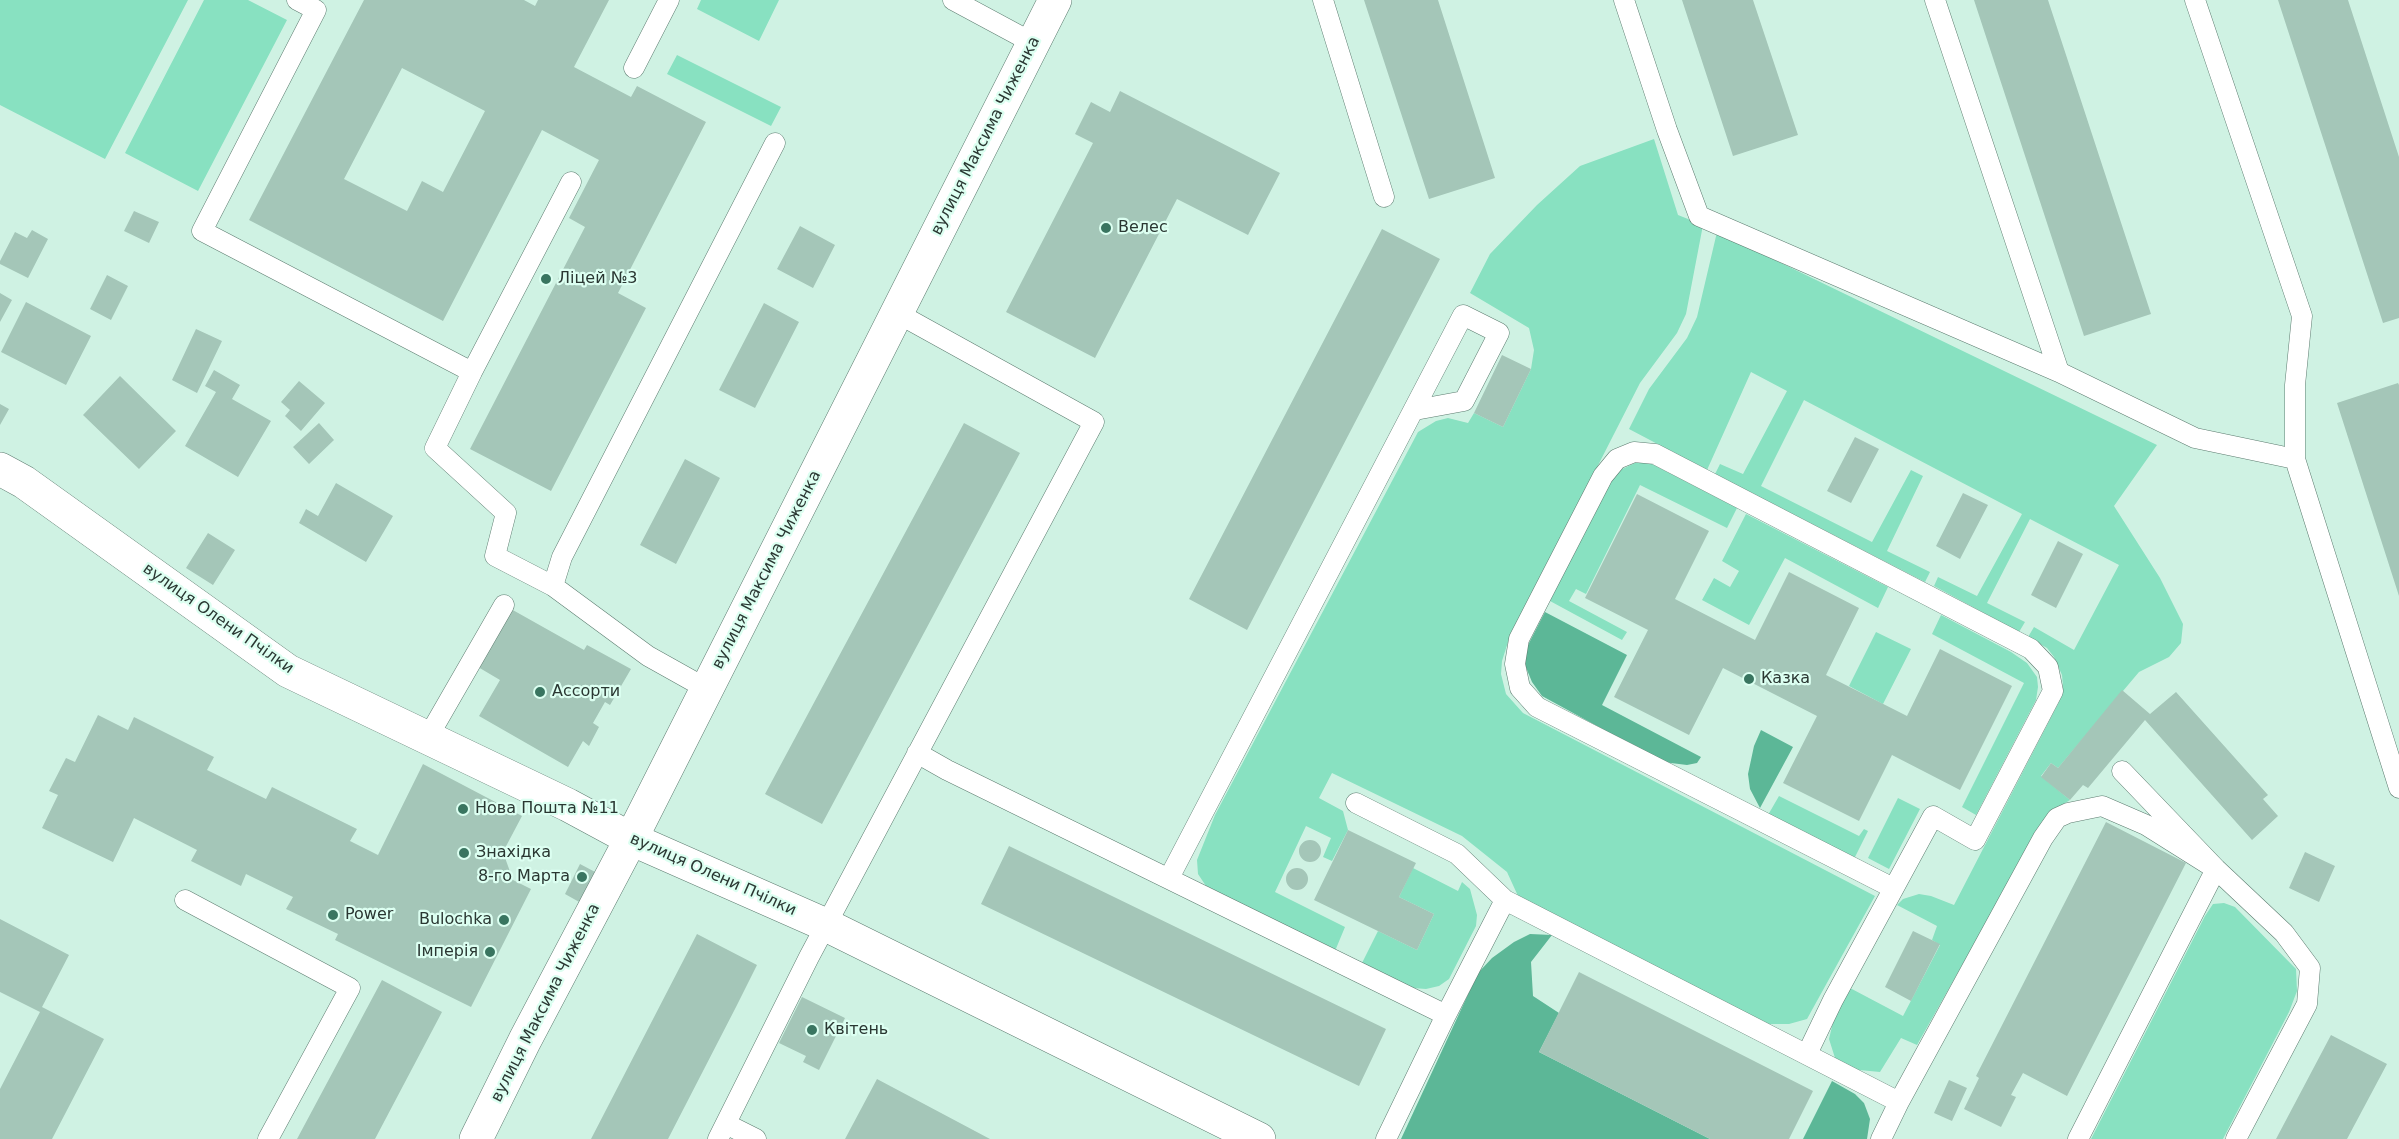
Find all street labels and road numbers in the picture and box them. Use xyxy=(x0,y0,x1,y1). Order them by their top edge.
street label: вулиця Максима Чиженка xyxy=(927,34,1045,238)
street label: вулиця Максима Чиженка xyxy=(708,468,826,672)
street label: вулиця Олени Пчілки xyxy=(139,560,297,678)
street label: вулиця Олени Пчілки xyxy=(627,830,799,920)
street label: вулиця Максима Чиженка xyxy=(487,901,605,1105)

